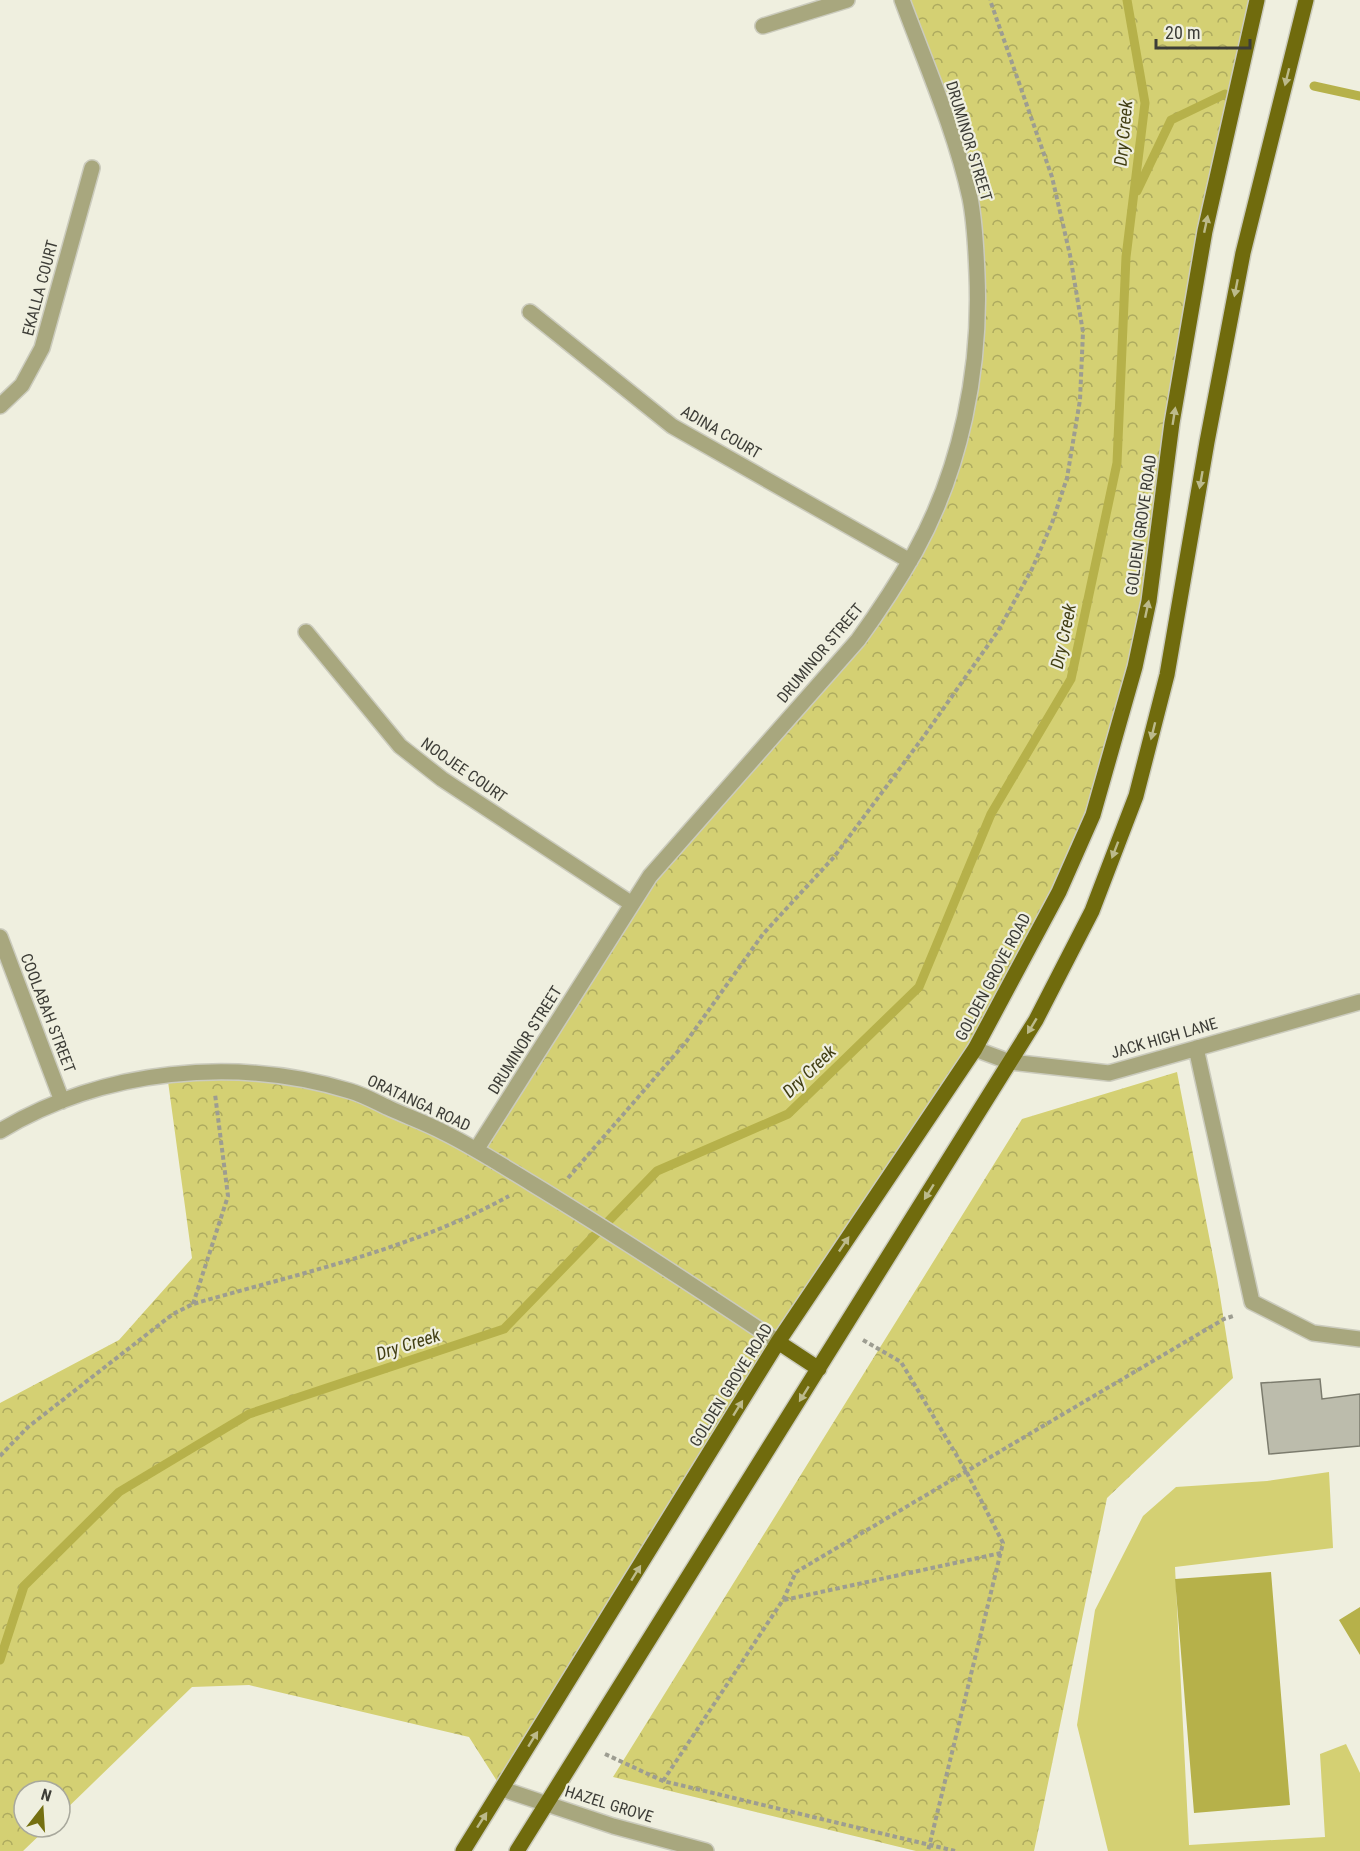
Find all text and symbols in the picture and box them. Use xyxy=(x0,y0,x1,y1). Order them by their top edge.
scale bar xyxy=(1156,12,1250,50)
text: 20 m xyxy=(1165,22,1200,43)
one-way arrow xyxy=(1281,68,1291,86)
street label: DRUMINOR STREET xyxy=(942,79,996,203)
water label: Dry Creek xyxy=(1110,98,1136,167)
one-way arrow xyxy=(1202,215,1212,233)
street label: EKALLA COURT xyxy=(18,238,62,338)
one-way arrow xyxy=(1231,279,1240,298)
street label: ADINA COURT xyxy=(678,401,764,463)
one-way arrow xyxy=(1169,407,1178,426)
street label: GOLDEN GROVE ROAD xyxy=(1122,454,1160,596)
one-way arrow xyxy=(1196,471,1205,490)
street label: DRUMINOR STREET xyxy=(773,599,867,707)
water label: Dry Creek xyxy=(1046,600,1080,671)
one-way arrow xyxy=(1143,600,1152,619)
one-way arrow xyxy=(1147,722,1157,741)
street label: NOOJEE COURT xyxy=(417,733,511,807)
one-way arrow xyxy=(1110,842,1120,860)
street label: GOLDEN GROVE ROAD xyxy=(951,910,1035,1044)
street label: COOLABAH STREET xyxy=(16,951,80,1075)
street label: DRUMINOR STREET xyxy=(484,982,566,1098)
street label: JACK HIGH LANE xyxy=(1109,1014,1220,1062)
one-way arrow xyxy=(1026,1018,1037,1034)
water label: Dry Creek xyxy=(778,1040,841,1102)
street label: ORATANGA ROAD xyxy=(364,1071,474,1135)
one-way arrow xyxy=(924,1184,935,1200)
one-way arrow xyxy=(838,1236,849,1252)
street label: GOLDEN GROVE ROAD xyxy=(685,1320,777,1450)
water label: Dry Creek xyxy=(373,1323,444,1364)
one-way arrow xyxy=(798,1385,810,1401)
one-way arrow xyxy=(732,1400,743,1416)
one-way arrow xyxy=(630,1565,641,1582)
one-way arrow xyxy=(528,1731,539,1747)
north arrow xyxy=(12,1779,72,1839)
street label: HAZEL GROVE xyxy=(563,1782,655,1826)
text: N xyxy=(39,1785,54,1806)
one-way arrow xyxy=(477,1812,488,1828)

